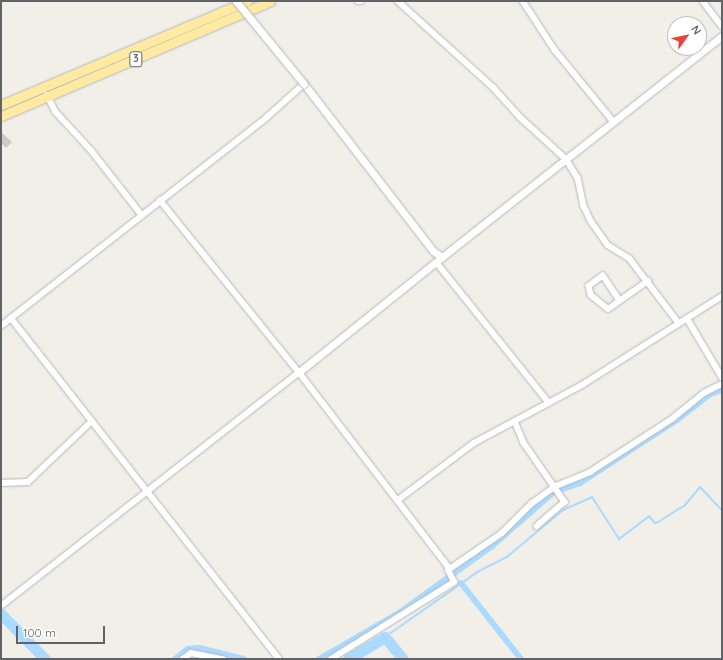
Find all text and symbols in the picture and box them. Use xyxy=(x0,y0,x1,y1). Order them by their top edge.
north arrow xyxy=(667,16,707,56)
text: N xyxy=(688,23,704,37)
road number: 3 xyxy=(129,51,143,67)
scale bar xyxy=(18,618,107,644)
text: 100 m xyxy=(23,625,56,640)

